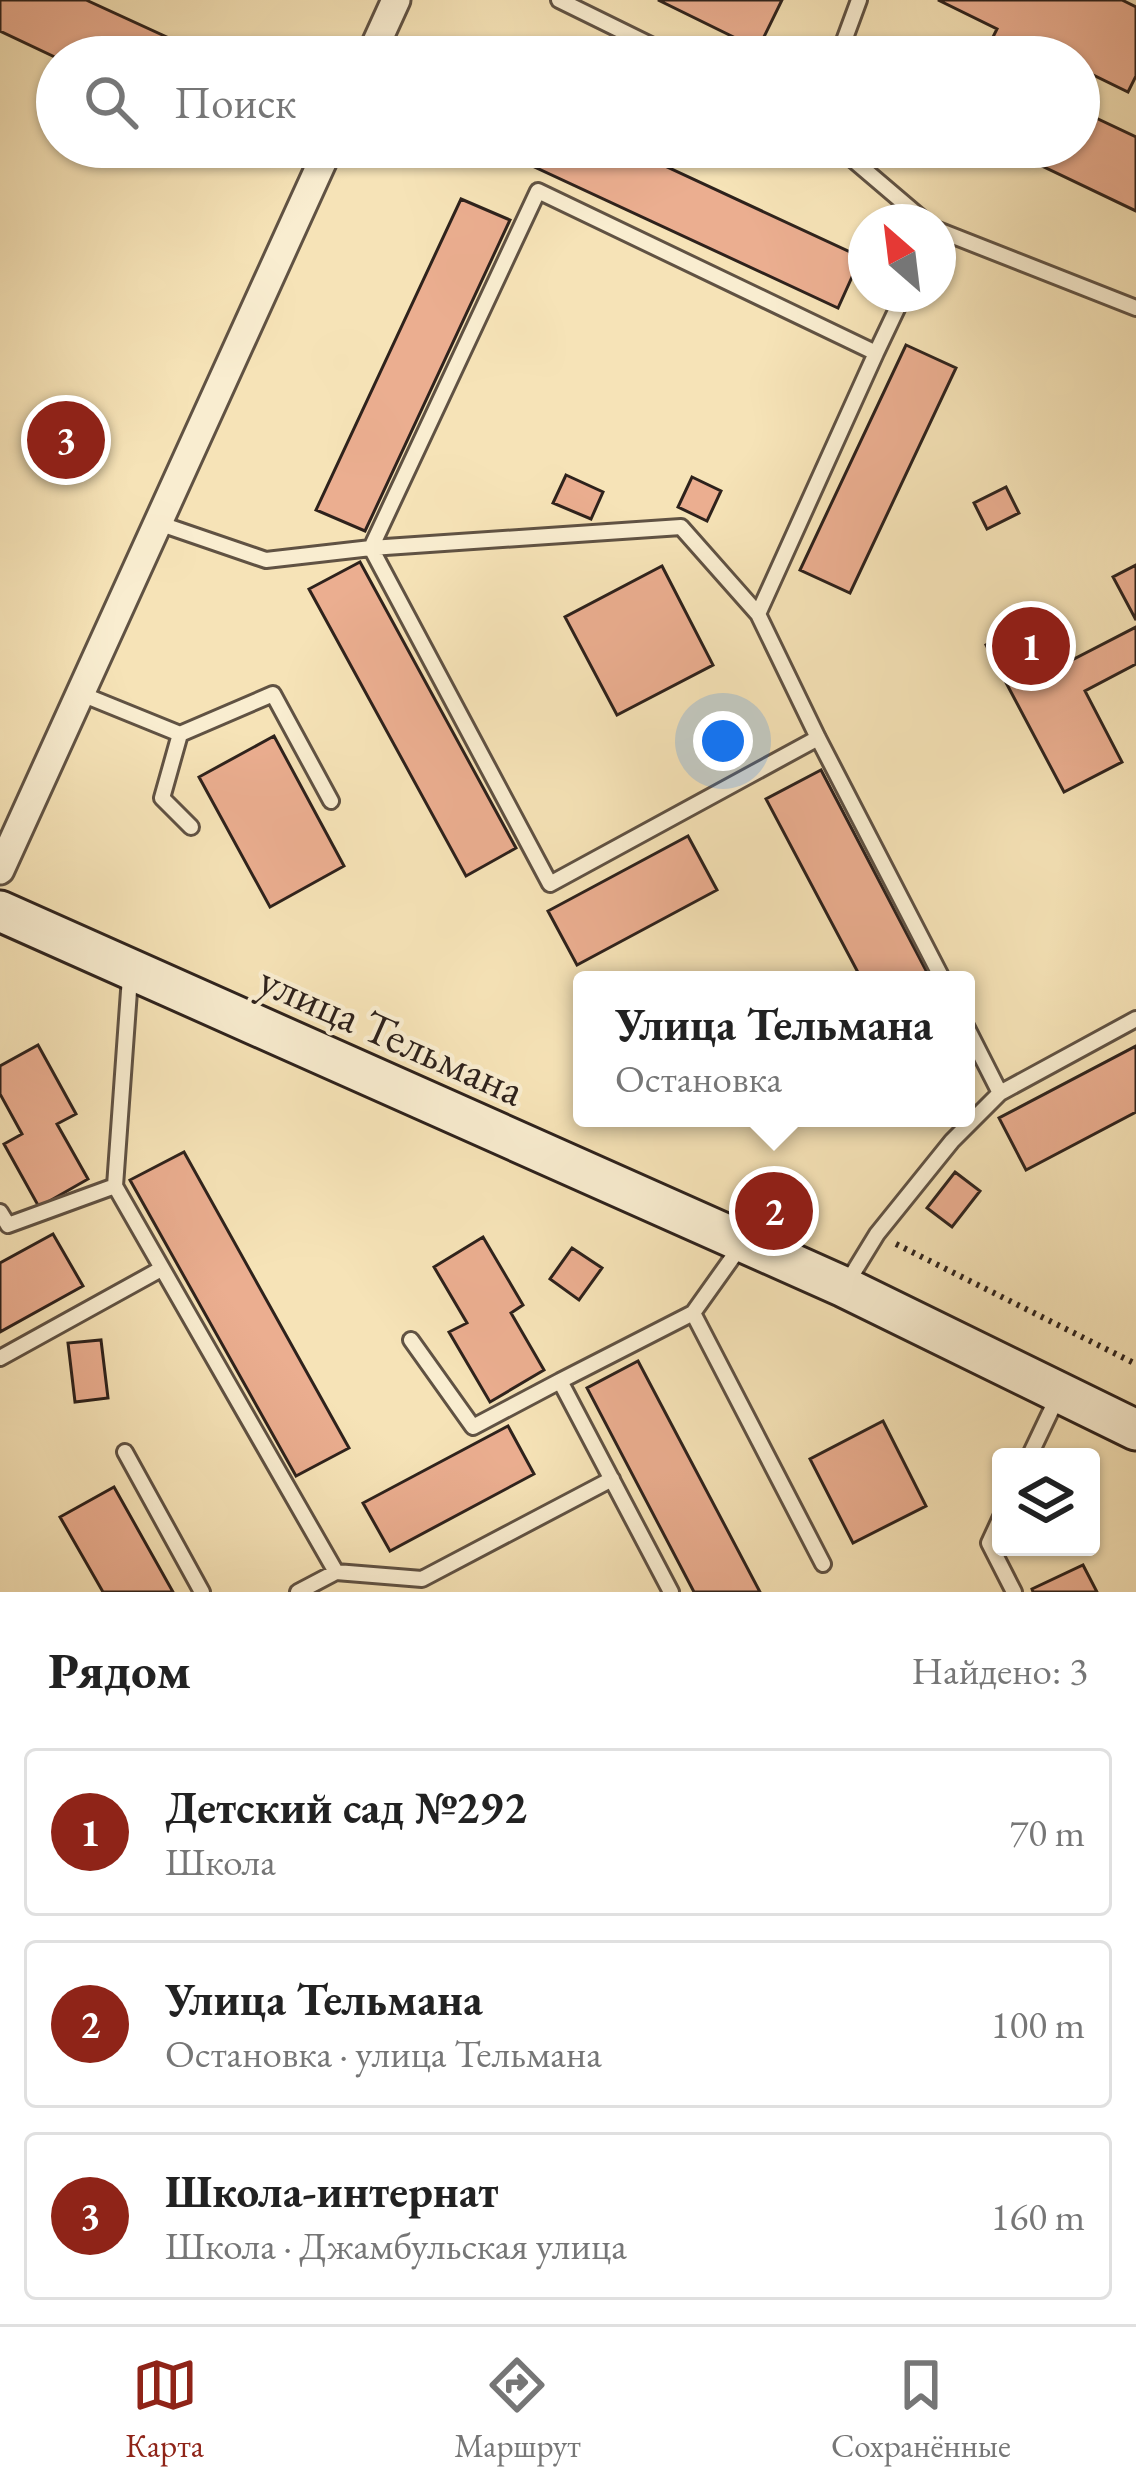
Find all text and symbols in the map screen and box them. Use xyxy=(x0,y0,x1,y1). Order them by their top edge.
search box xyxy=(36,36,1100,168)
icon: search xyxy=(78,69,144,135)
text: Поиск xyxy=(174,73,296,131)
north arrow xyxy=(848,204,956,312)
pin: 3 xyxy=(27,395,105,485)
pin: 1 xyxy=(992,601,1070,691)
your location xyxy=(693,711,753,771)
street label: улица Тельмана xyxy=(250,950,534,1118)
popup xyxy=(573,971,975,1127)
text: Улица Тельмана xyxy=(615,995,933,1053)
text: Остановка xyxy=(615,1053,782,1104)
pin: 2 xyxy=(735,1166,813,1256)
map controls xyxy=(992,1448,1100,1556)
button: layers xyxy=(992,1448,1100,1556)
text: Рядом xyxy=(48,1637,191,1703)
text: Найдено: 3 xyxy=(911,1645,1088,1696)
text: Детский сад №292 xyxy=(165,1778,527,1836)
text: 1 xyxy=(80,1807,100,1858)
text: 70 m xyxy=(1009,1807,1085,1858)
text: Школа xyxy=(165,1836,276,1887)
text: Улица Тельмана xyxy=(165,1970,483,2028)
text: 2 xyxy=(80,1999,100,2050)
text: 100 m xyxy=(991,1999,1085,2050)
text: Остановка · улица Тельмана xyxy=(165,2028,602,2079)
text: Школа-интернат xyxy=(165,2162,498,2220)
text: 3 xyxy=(80,2191,100,2242)
text: 160 m xyxy=(991,2191,1085,2242)
text: Школа · Джамбульская улица xyxy=(165,2220,627,2271)
tab: Карта xyxy=(125,2352,204,2467)
tab: Маршрут xyxy=(454,2352,581,2467)
tab: Сохранённые xyxy=(831,2352,1011,2467)

